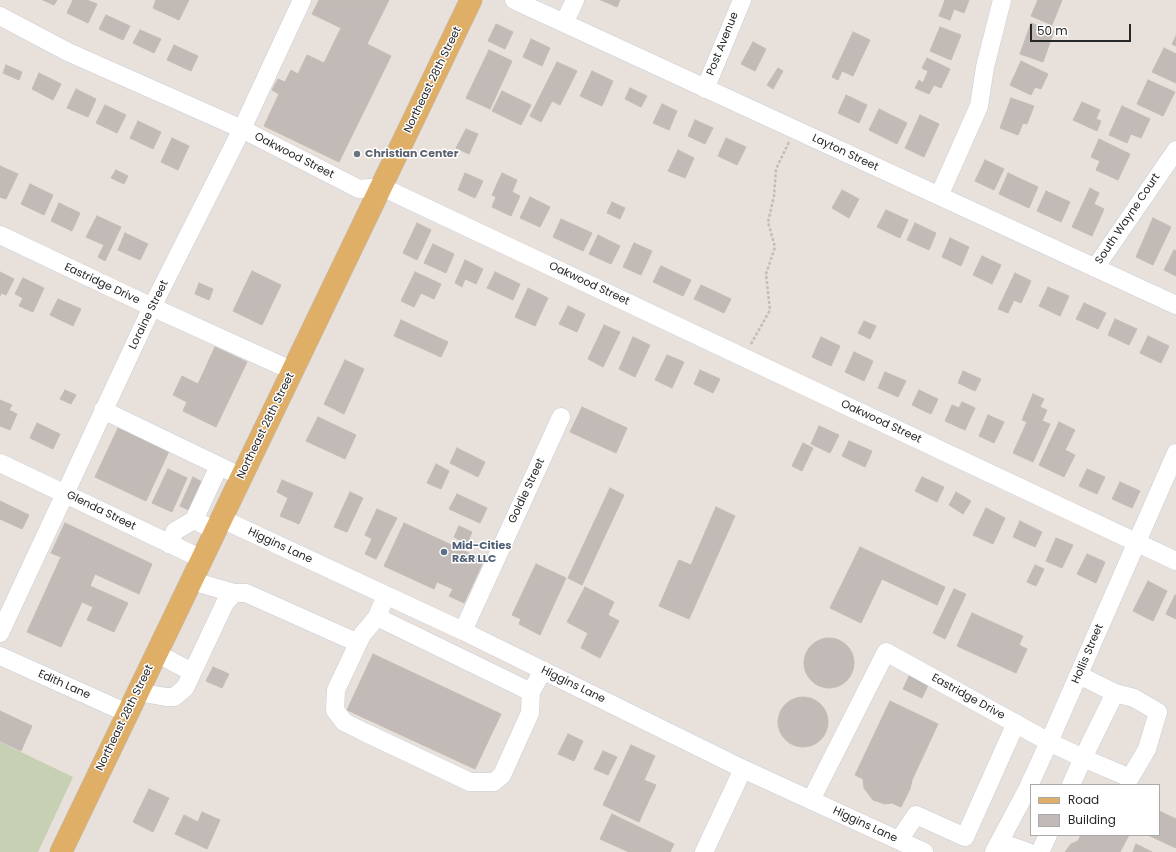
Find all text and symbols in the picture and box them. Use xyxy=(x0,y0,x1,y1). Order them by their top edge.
street label: Post Avenue xyxy=(704,10,742,78)
scale bar xyxy=(1032,16,1133,42)
text: 50 m xyxy=(1037,22,1068,39)
street label: Northeast 28th Street xyxy=(402,25,464,135)
street label: Oakwood Street xyxy=(252,130,336,182)
street label: Layton Street xyxy=(810,132,880,174)
place label: Christian Center xyxy=(365,147,458,161)
marker: Christian Center xyxy=(352,149,362,159)
street label: South Wayne Court xyxy=(1093,171,1163,267)
street label: Oakwood Street xyxy=(547,260,631,308)
street label: Eastridge Drive xyxy=(62,261,142,307)
street label: Loraine Street xyxy=(127,278,171,352)
street label: Northeast 28th Street xyxy=(235,371,297,481)
street label: Oakwood Street xyxy=(839,398,923,446)
street label: Goldie Street xyxy=(506,456,548,526)
street label: Glenda Street xyxy=(64,489,138,533)
street label: Higgins Lane xyxy=(246,525,314,567)
place label: Mid-Cities R&R LLC xyxy=(452,539,511,565)
marker: Mid-Cities R&R LLC xyxy=(439,547,449,557)
street label: Hollis Street xyxy=(1069,622,1107,686)
street label: Northeast 28th Street xyxy=(94,663,156,773)
street label: Higgins Lane xyxy=(539,664,607,706)
street label: Edith Lane xyxy=(36,668,92,702)
street label: Eastridge Drive xyxy=(929,671,1007,723)
legend xyxy=(1030,784,1160,836)
text: Road xyxy=(1068,791,1099,808)
street label: Higgins Lane xyxy=(831,804,899,846)
text: Building xyxy=(1068,811,1116,828)

